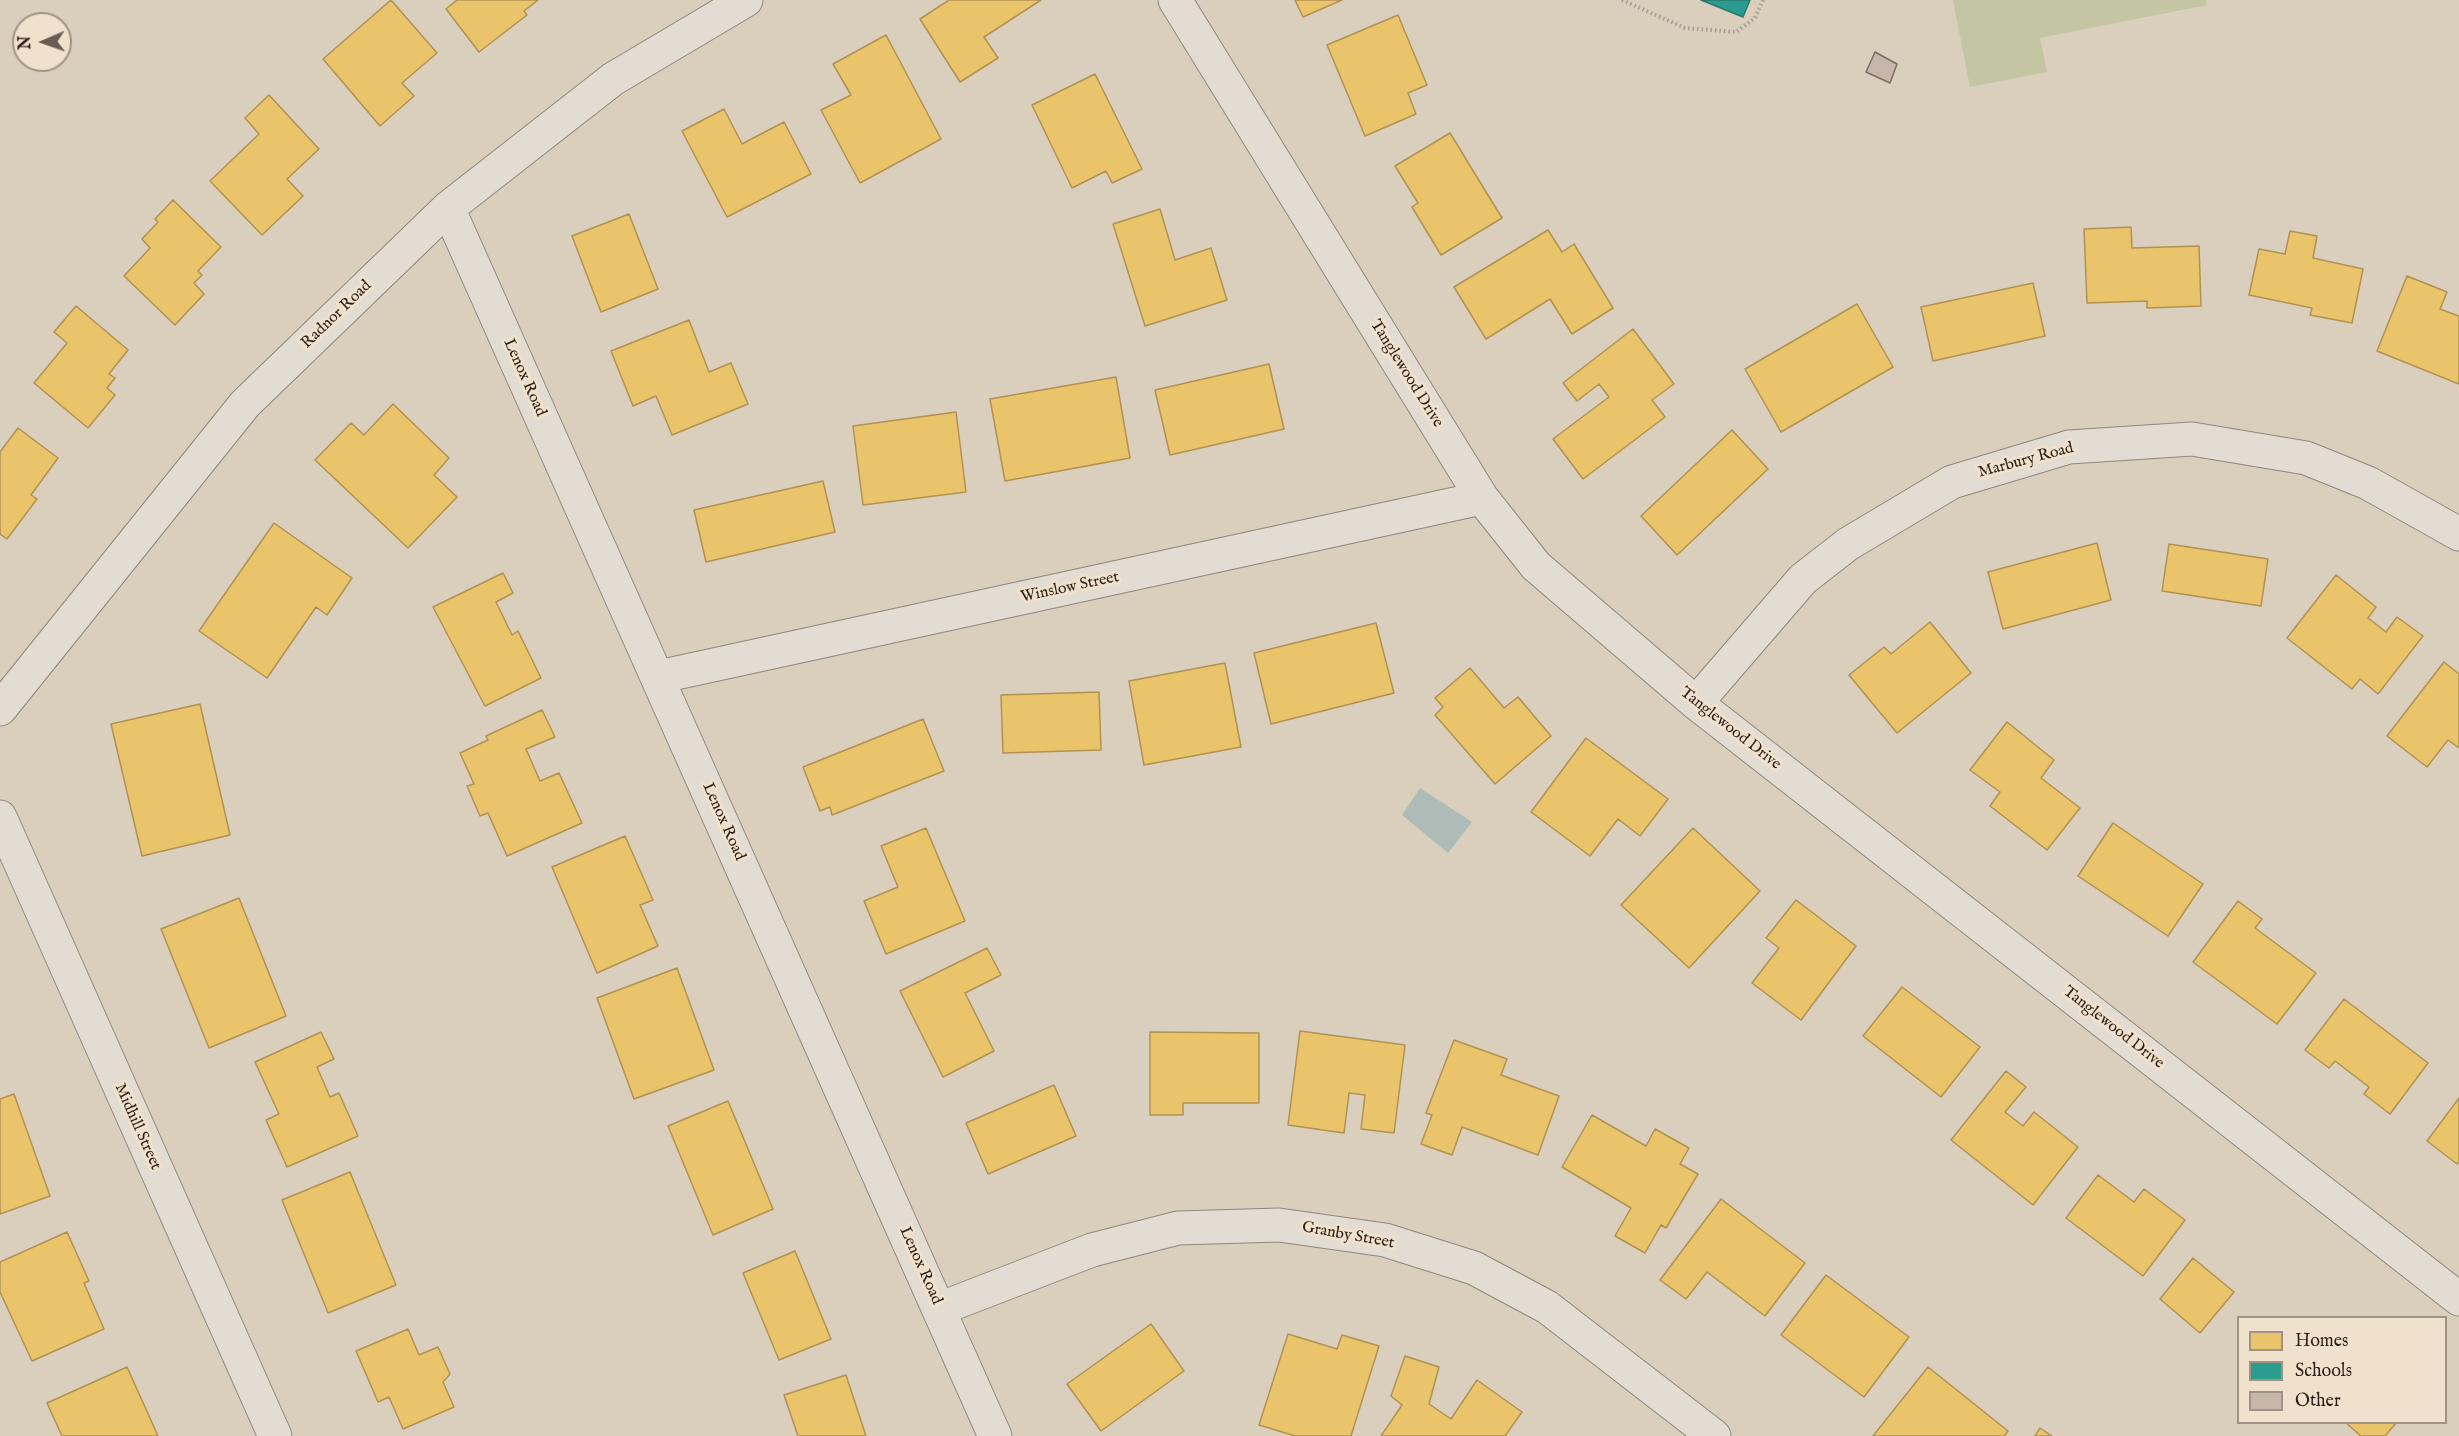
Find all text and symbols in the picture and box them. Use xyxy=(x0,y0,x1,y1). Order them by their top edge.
north arrow xyxy=(12,12,72,72)
text: N xyxy=(16,35,36,50)
street label: Radnor Road xyxy=(298,277,376,353)
street label: Tanglewood Drive xyxy=(1365,317,1447,431)
street label: Lenox Road xyxy=(498,336,550,420)
street label: Marbury Road xyxy=(1976,439,2076,483)
street label: Winslow Street xyxy=(1019,568,1121,608)
street label: Tanglewood Drive xyxy=(1676,684,1784,774)
street label: Lenox Road xyxy=(697,780,749,864)
street label: Tanglewood Drive xyxy=(2059,983,2167,1073)
street label: Midhill Street xyxy=(109,1081,165,1173)
street label: Granby Street xyxy=(1300,1218,1396,1254)
street label: Lenox Road xyxy=(894,1224,946,1308)
legend xyxy=(2237,1316,2447,1424)
text: Homes xyxy=(2295,1330,2348,1353)
text: Schools xyxy=(2295,1360,2352,1383)
text: Other xyxy=(2295,1390,2341,1413)

